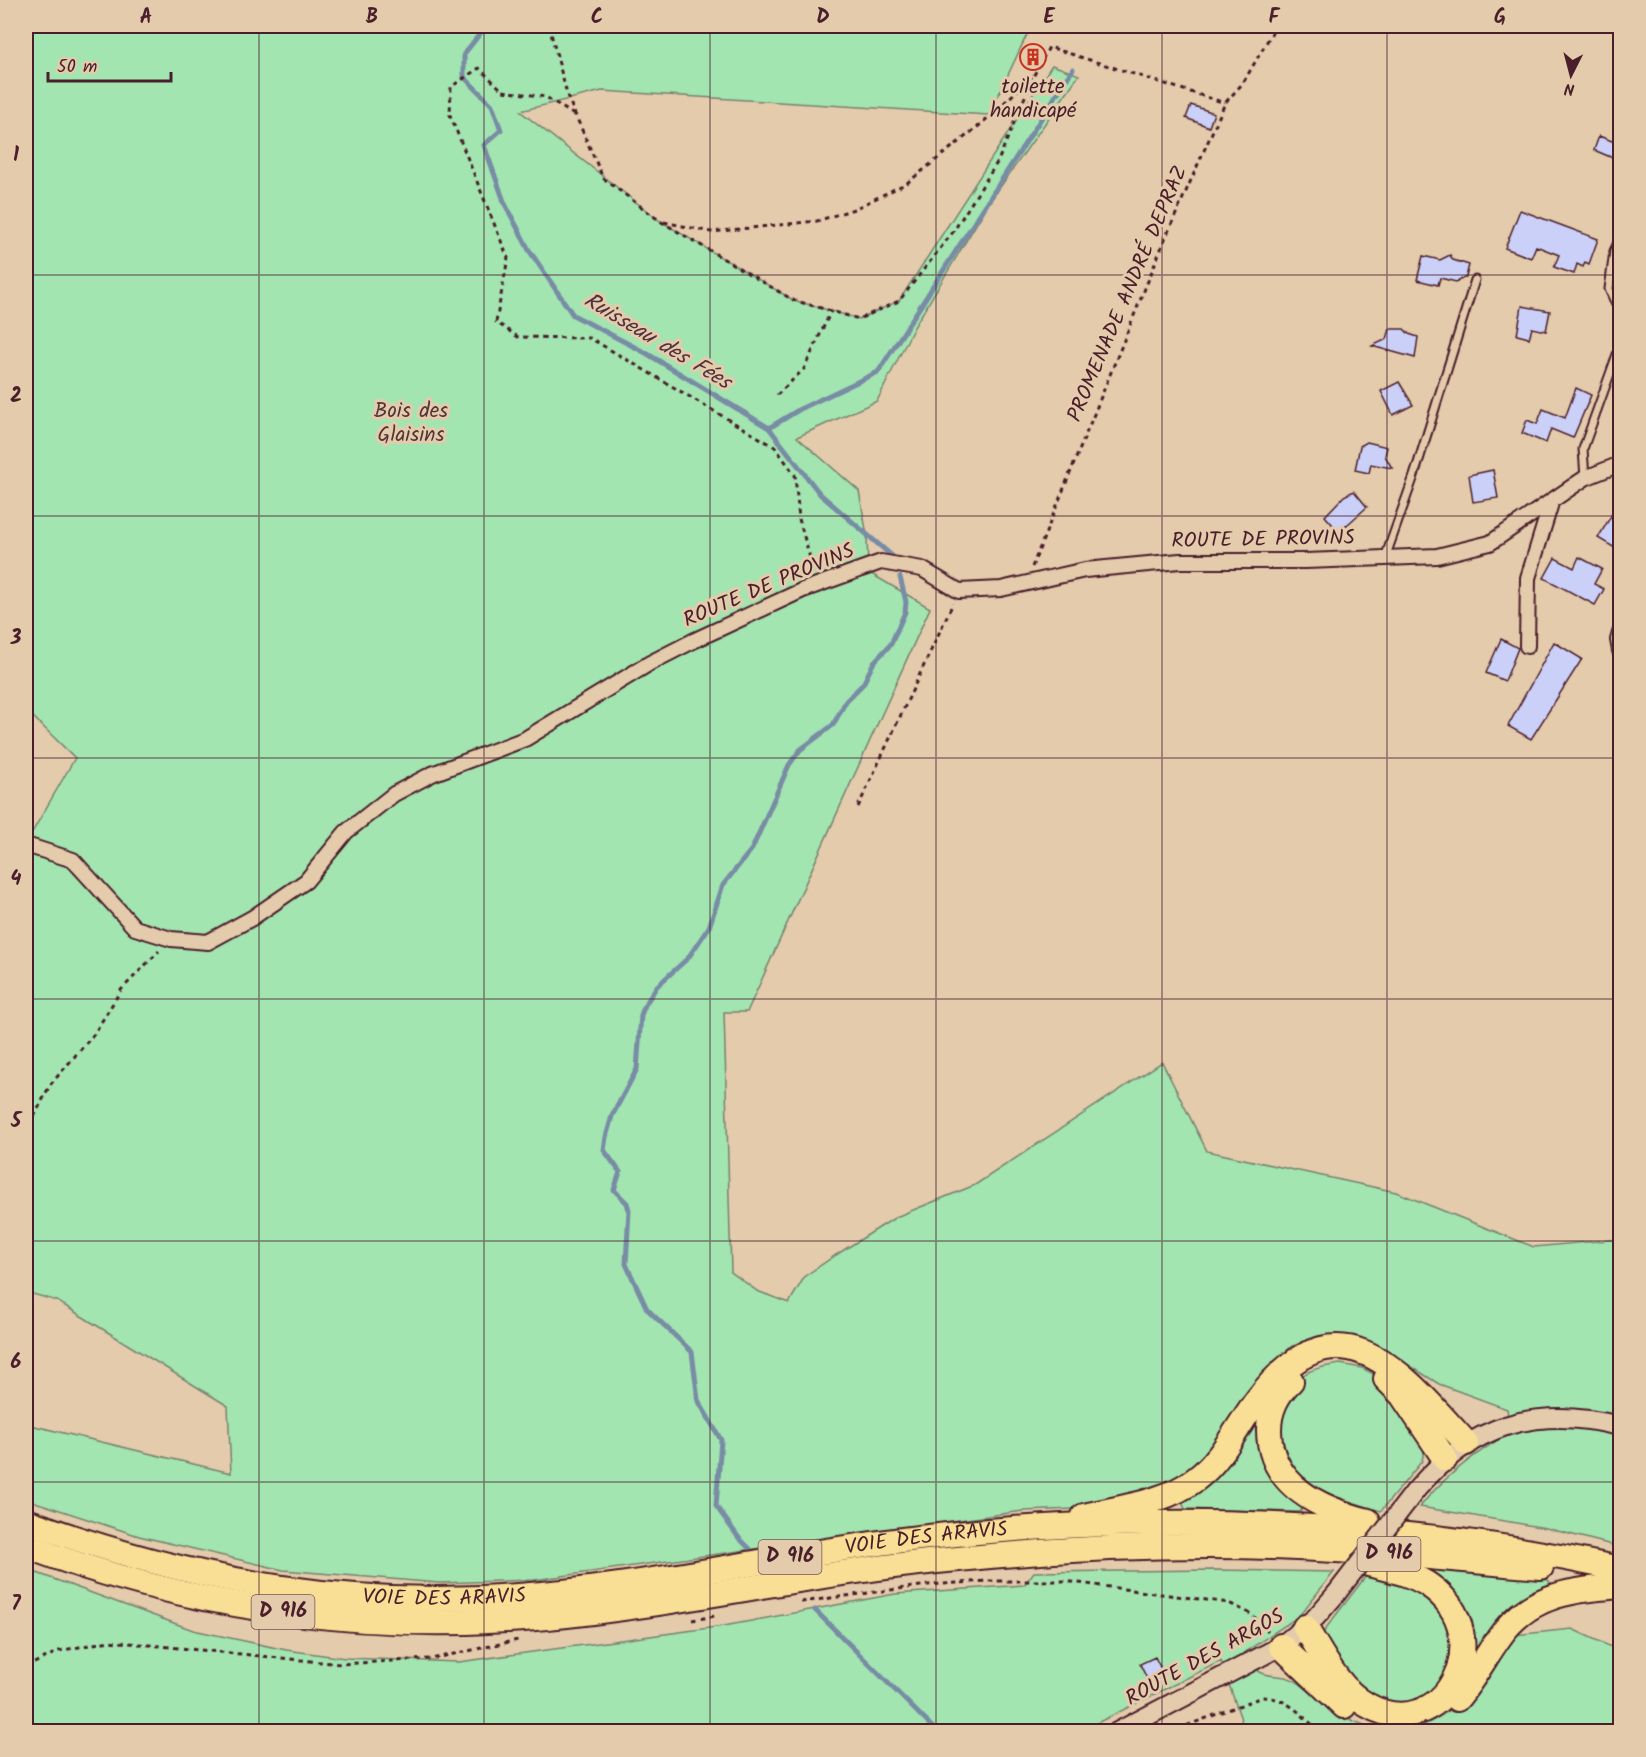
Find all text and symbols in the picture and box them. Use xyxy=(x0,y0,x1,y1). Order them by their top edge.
text: A xyxy=(140,2,152,34)
text: B xyxy=(366,2,378,34)
text: C xyxy=(591,2,603,34)
text: D xyxy=(816,2,830,34)
text: E xyxy=(1043,2,1055,34)
text: F xyxy=(1269,2,1281,34)
text: G xyxy=(1494,2,1506,34)
building icon: toilette handicapé xyxy=(1018,42,1048,72)
scale bar xyxy=(48,45,171,83)
north arrow xyxy=(1541,45,1601,105)
text: 50 m xyxy=(57,53,97,82)
place label: toilette handicapé xyxy=(990,71,1077,128)
text: N xyxy=(1563,75,1576,101)
text: 1 xyxy=(13,140,19,172)
street label: PROMENADE ANDRÉ DEPRAZ xyxy=(1059,161,1197,427)
water label: Ruisseau des Fées xyxy=(577,284,740,401)
text: 2 xyxy=(10,381,22,413)
park label: Bois des Glaisins xyxy=(374,395,448,452)
street label: ROUTE DE PROVINS xyxy=(1171,522,1355,558)
street label: ROUTE DE PROVINS xyxy=(678,535,860,637)
text: 3 xyxy=(10,623,22,655)
text: 4 xyxy=(11,864,22,896)
text: 5 xyxy=(10,1106,23,1138)
text: 6 xyxy=(11,1347,22,1379)
street label: VOIE DES ARAVIS xyxy=(843,1513,1009,1564)
road number: D 916 xyxy=(1358,1537,1420,1571)
road number: D 916 xyxy=(758,1540,822,1574)
street label: VOIE DES ARAVIS xyxy=(362,1579,527,1615)
text: 7 xyxy=(11,1589,21,1621)
road number: D 916 xyxy=(252,1595,314,1629)
street label: ROUTE DES ARGOS xyxy=(1120,1601,1290,1715)

